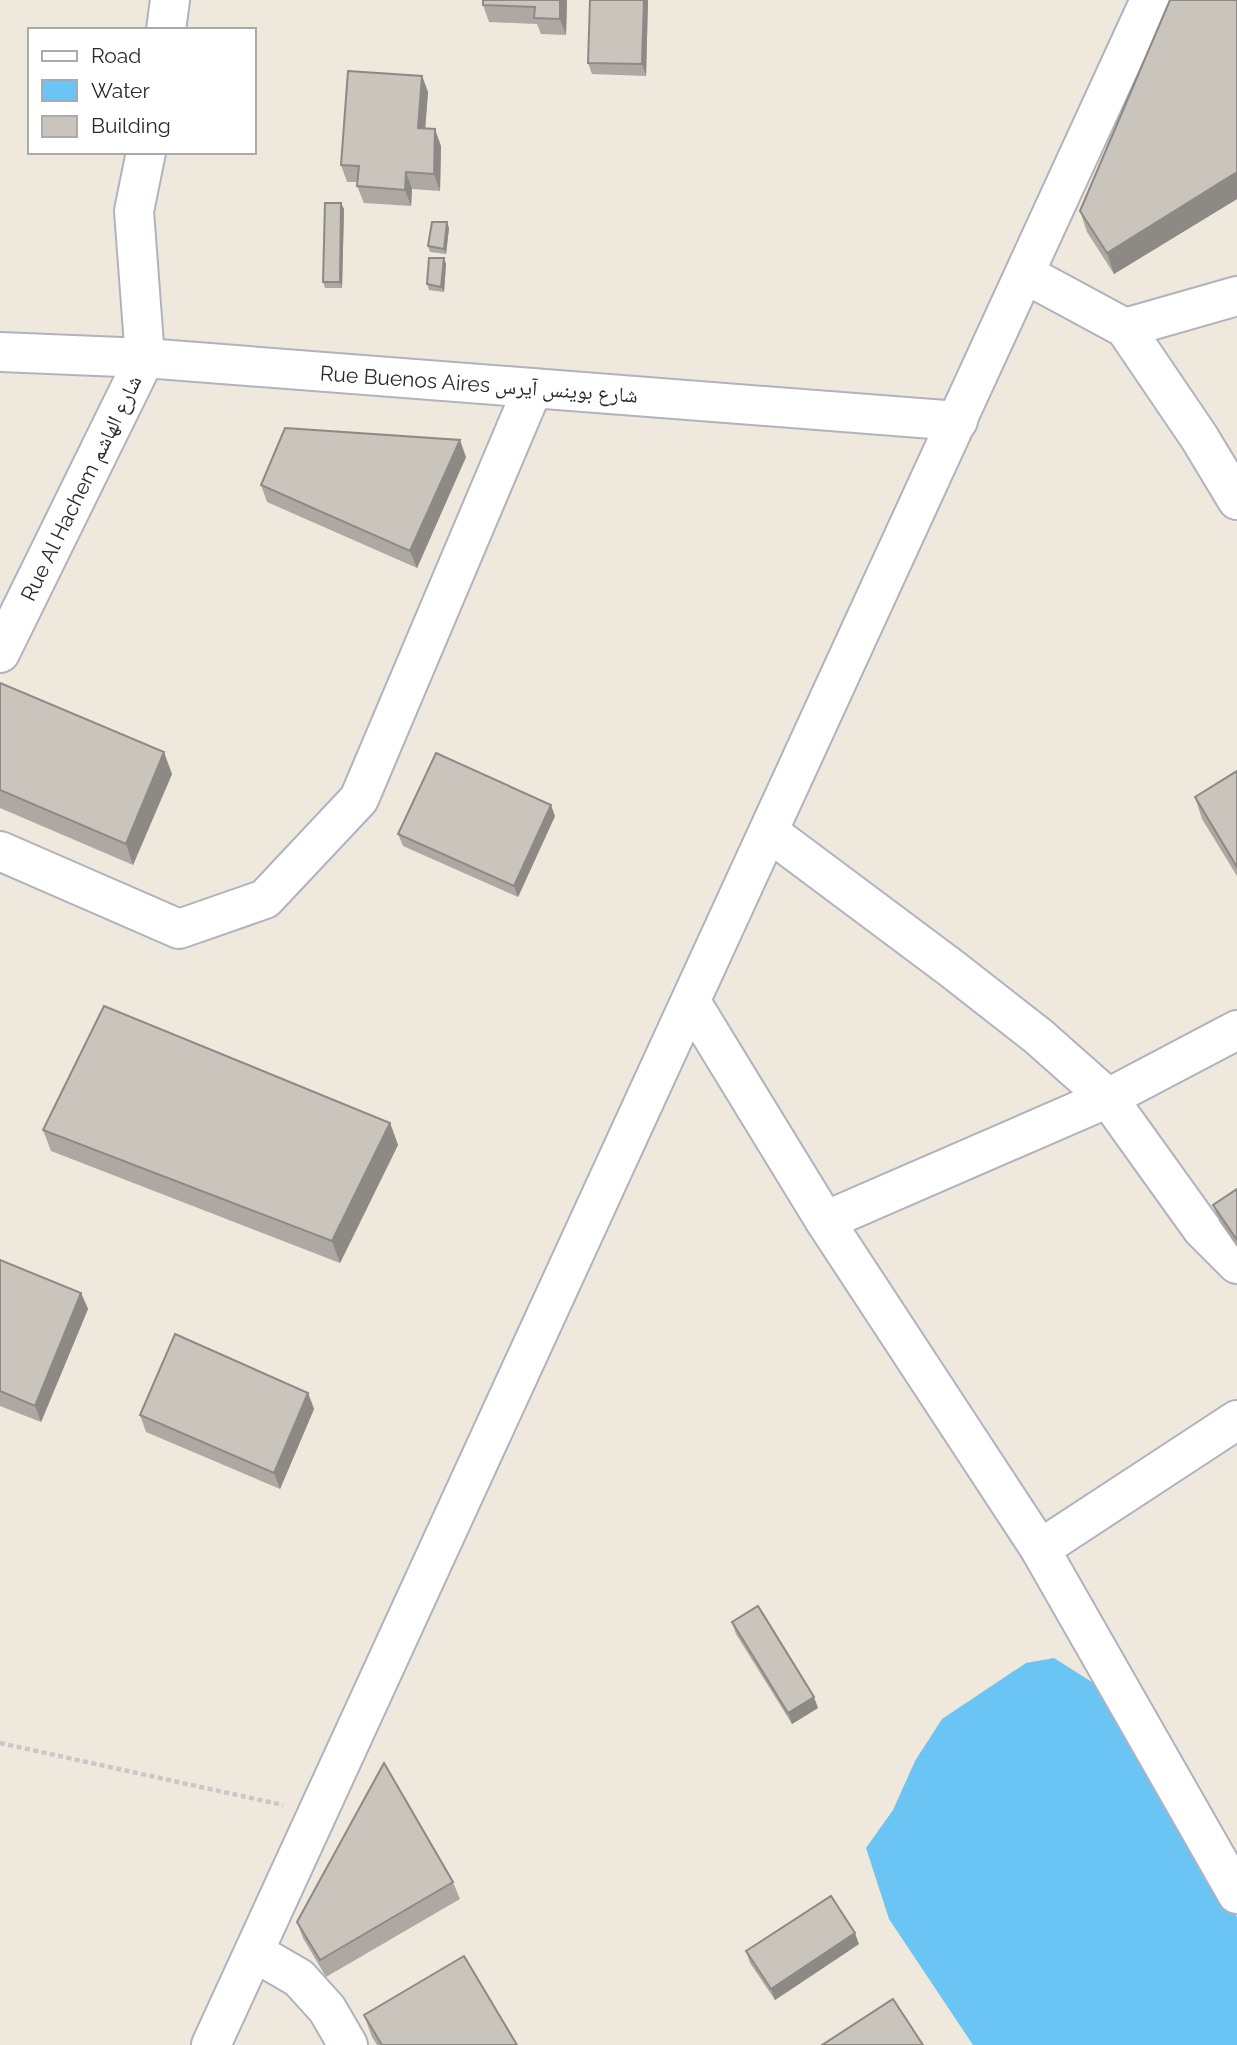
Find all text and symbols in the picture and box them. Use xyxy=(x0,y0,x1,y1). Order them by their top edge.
legend xyxy=(28,28,256,154)
text: Road xyxy=(91,43,141,68)
text: Water xyxy=(91,78,150,103)
text: Building xyxy=(91,113,171,138)
street label: Rue Buenos Aires شارع بوينس آيرس xyxy=(319,360,639,409)
street label: Rue Al Hachem شارع الهاشم xyxy=(15,371,148,606)

